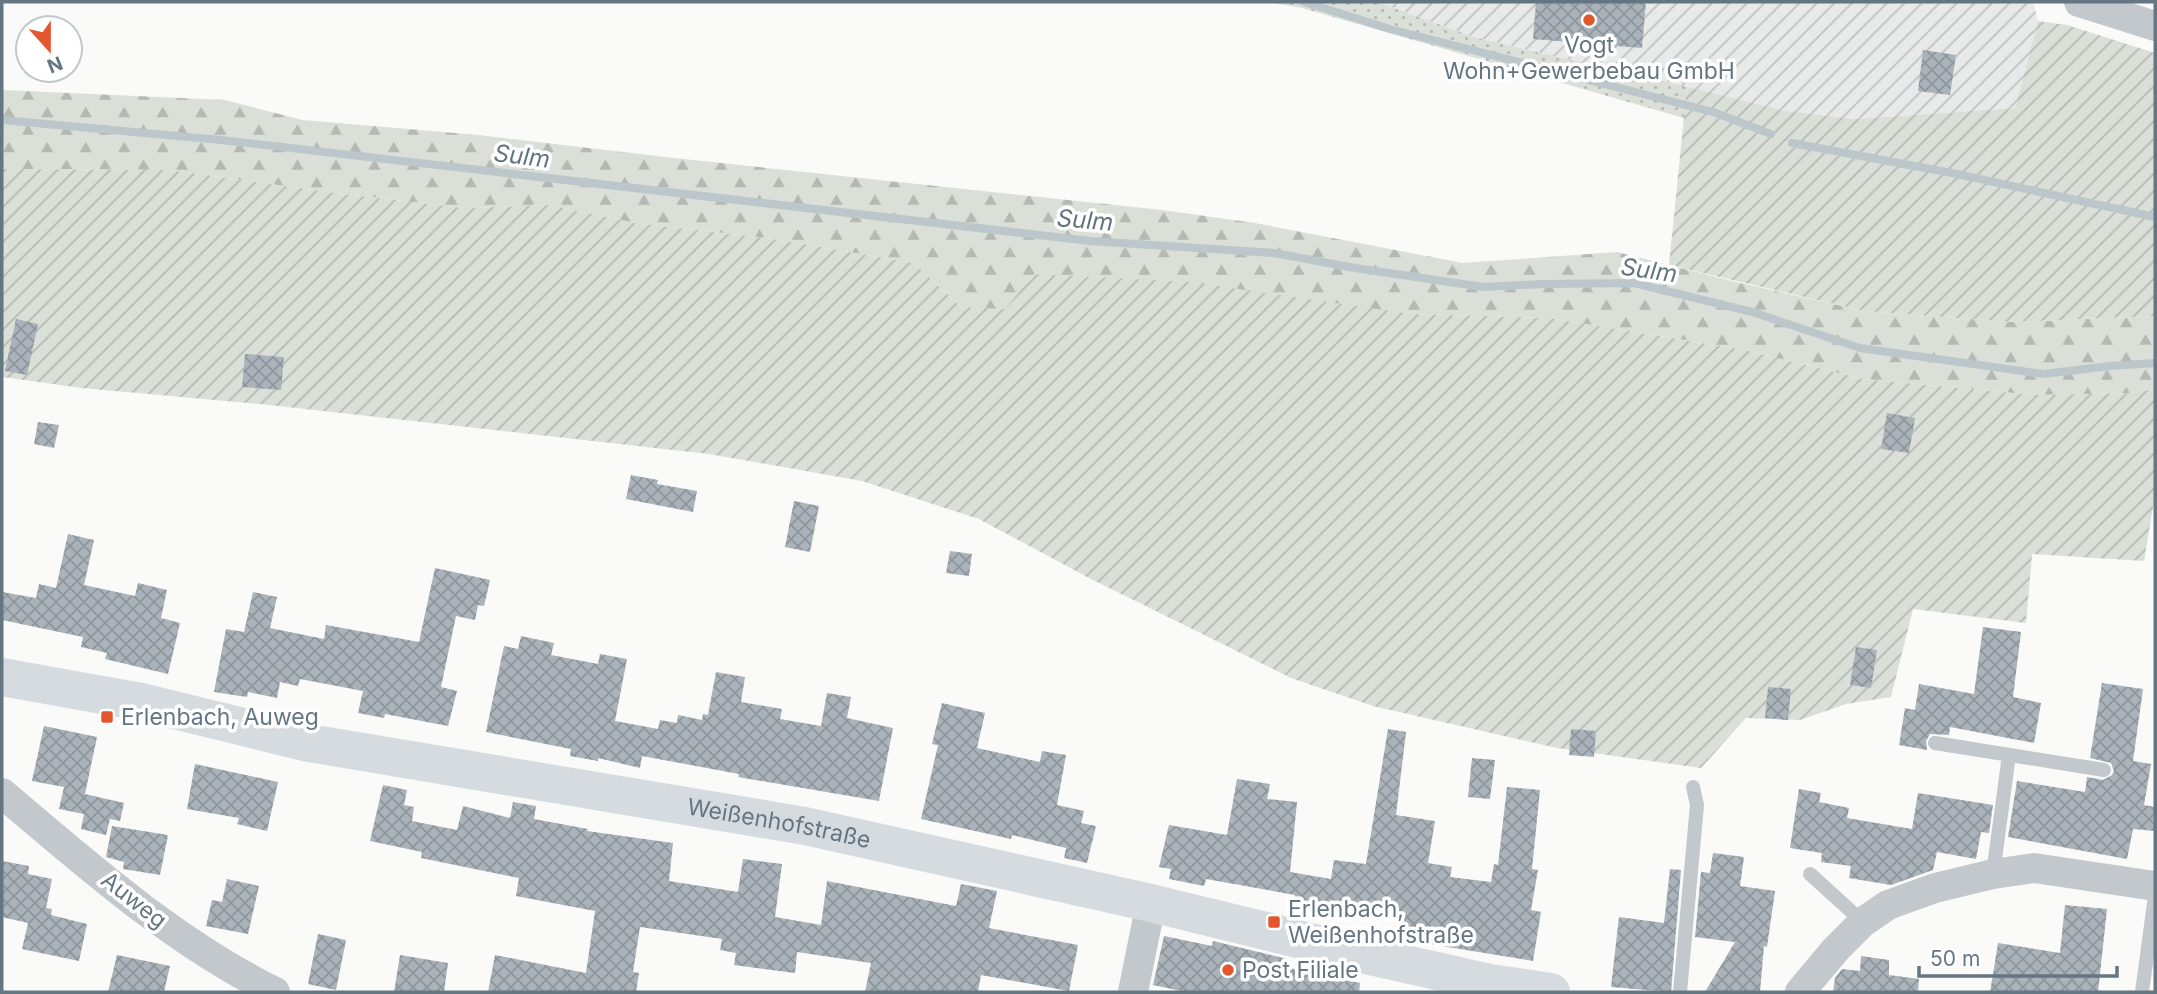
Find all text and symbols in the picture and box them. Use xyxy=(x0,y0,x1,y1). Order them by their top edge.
marker: Vogt Wohn+Gewerbebau GmbH xyxy=(1581,12,1597,28)
north arrow xyxy=(14,14,84,84)
place label: Vogt Wohn+Gewerbebau GmbH xyxy=(1443,31,1735,85)
text: N xyxy=(44,51,66,78)
water label: Sulm xyxy=(492,138,552,174)
water label: Sulm xyxy=(1056,203,1114,237)
water label: Sulm xyxy=(1619,252,1679,288)
place label: Erlenbach, Auweg xyxy=(121,703,319,731)
marker: Erlenbach, Auweg xyxy=(99,709,115,725)
street label: Weißenhofstraße xyxy=(685,793,873,854)
street label: Auweg xyxy=(96,866,172,934)
place label: Erlenbach, Weißenhofstraße xyxy=(1288,895,1474,949)
marker: Erlenbach, Weißenhofstraße xyxy=(1266,914,1282,930)
scale bar xyxy=(1919,934,2117,978)
text: 50 m xyxy=(1930,946,1980,971)
place label: Post Filiale xyxy=(1242,956,1359,984)
marker: Post Filiale xyxy=(1220,962,1236,978)

